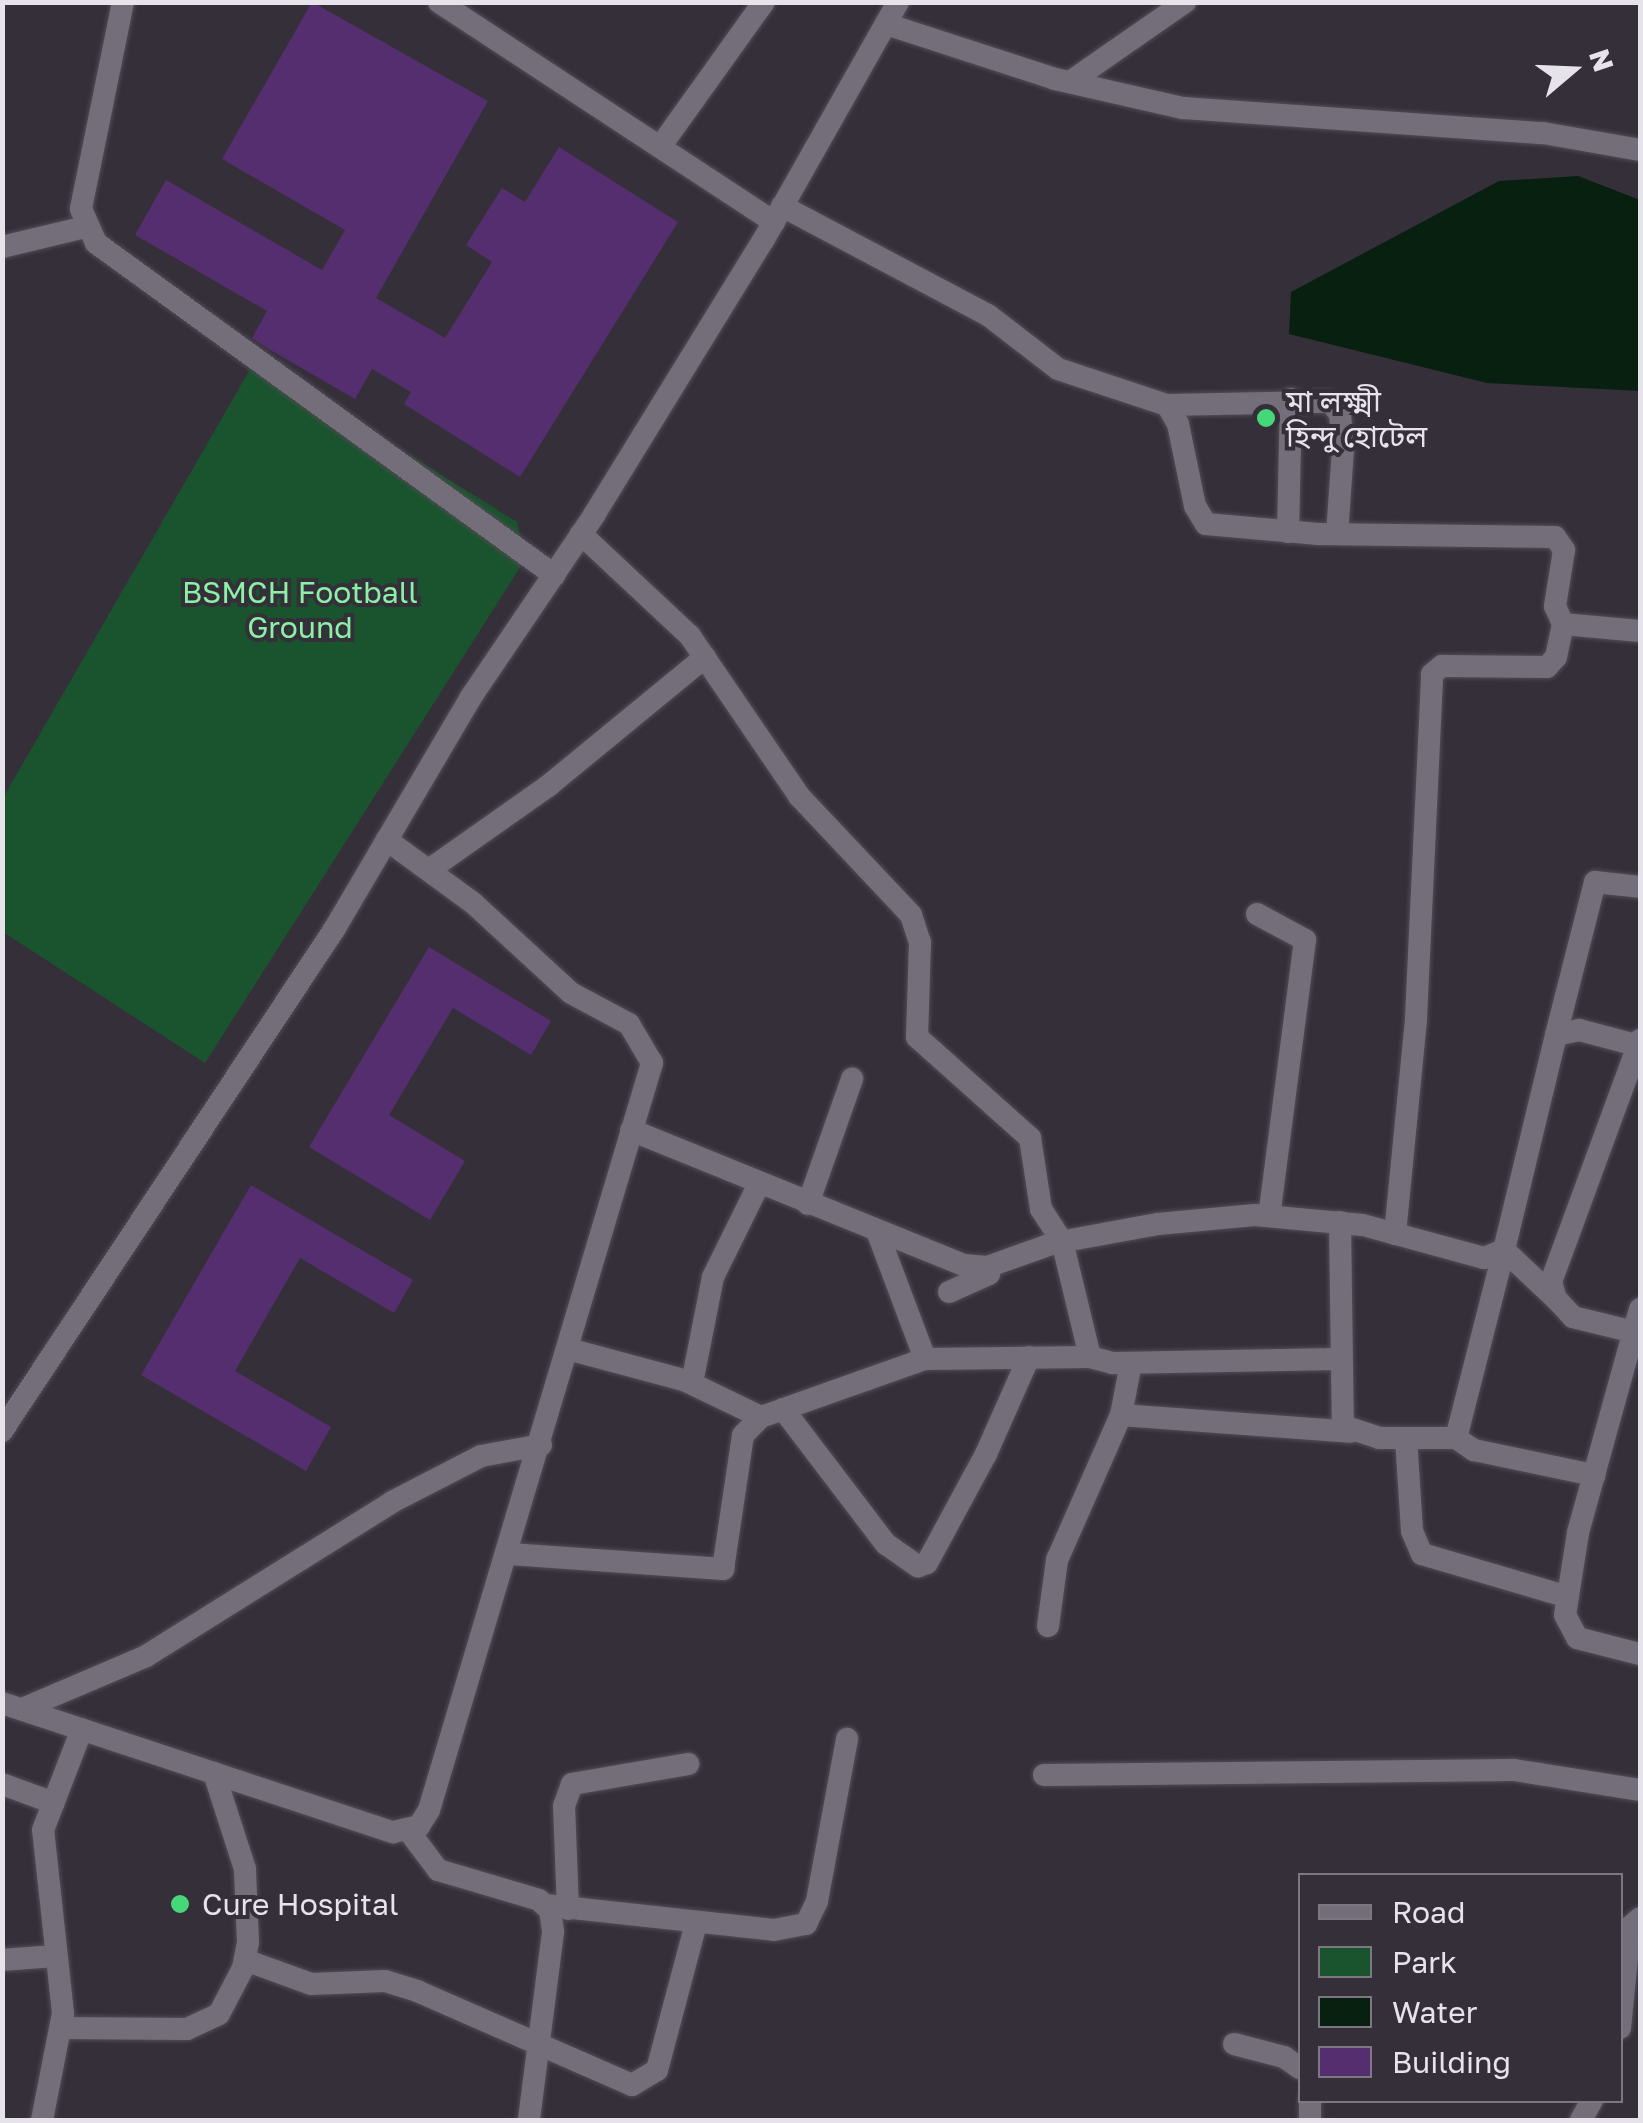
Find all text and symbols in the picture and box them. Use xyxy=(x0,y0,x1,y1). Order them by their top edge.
north arrow xyxy=(1523,20,1623,120)
text: N xyxy=(1583,45,1621,76)
place label: মা লক্ষ্মী হিন্দু হোটেল xyxy=(1286,383,1427,454)
marker: মা লক্ষ্মী হিন্দু হোটেল xyxy=(1255,407,1277,429)
park label: BSMCH Football Ground xyxy=(182,574,418,644)
legend xyxy=(1298,1873,1623,2103)
place label: Cure Hospital xyxy=(202,1886,399,1922)
marker: Cure Hospital xyxy=(167,1891,193,1917)
text: Road xyxy=(1392,1894,1466,1930)
text: Park xyxy=(1392,1944,1457,1980)
text: Water xyxy=(1392,1994,1477,2030)
text: Building xyxy=(1392,2044,1511,2080)

